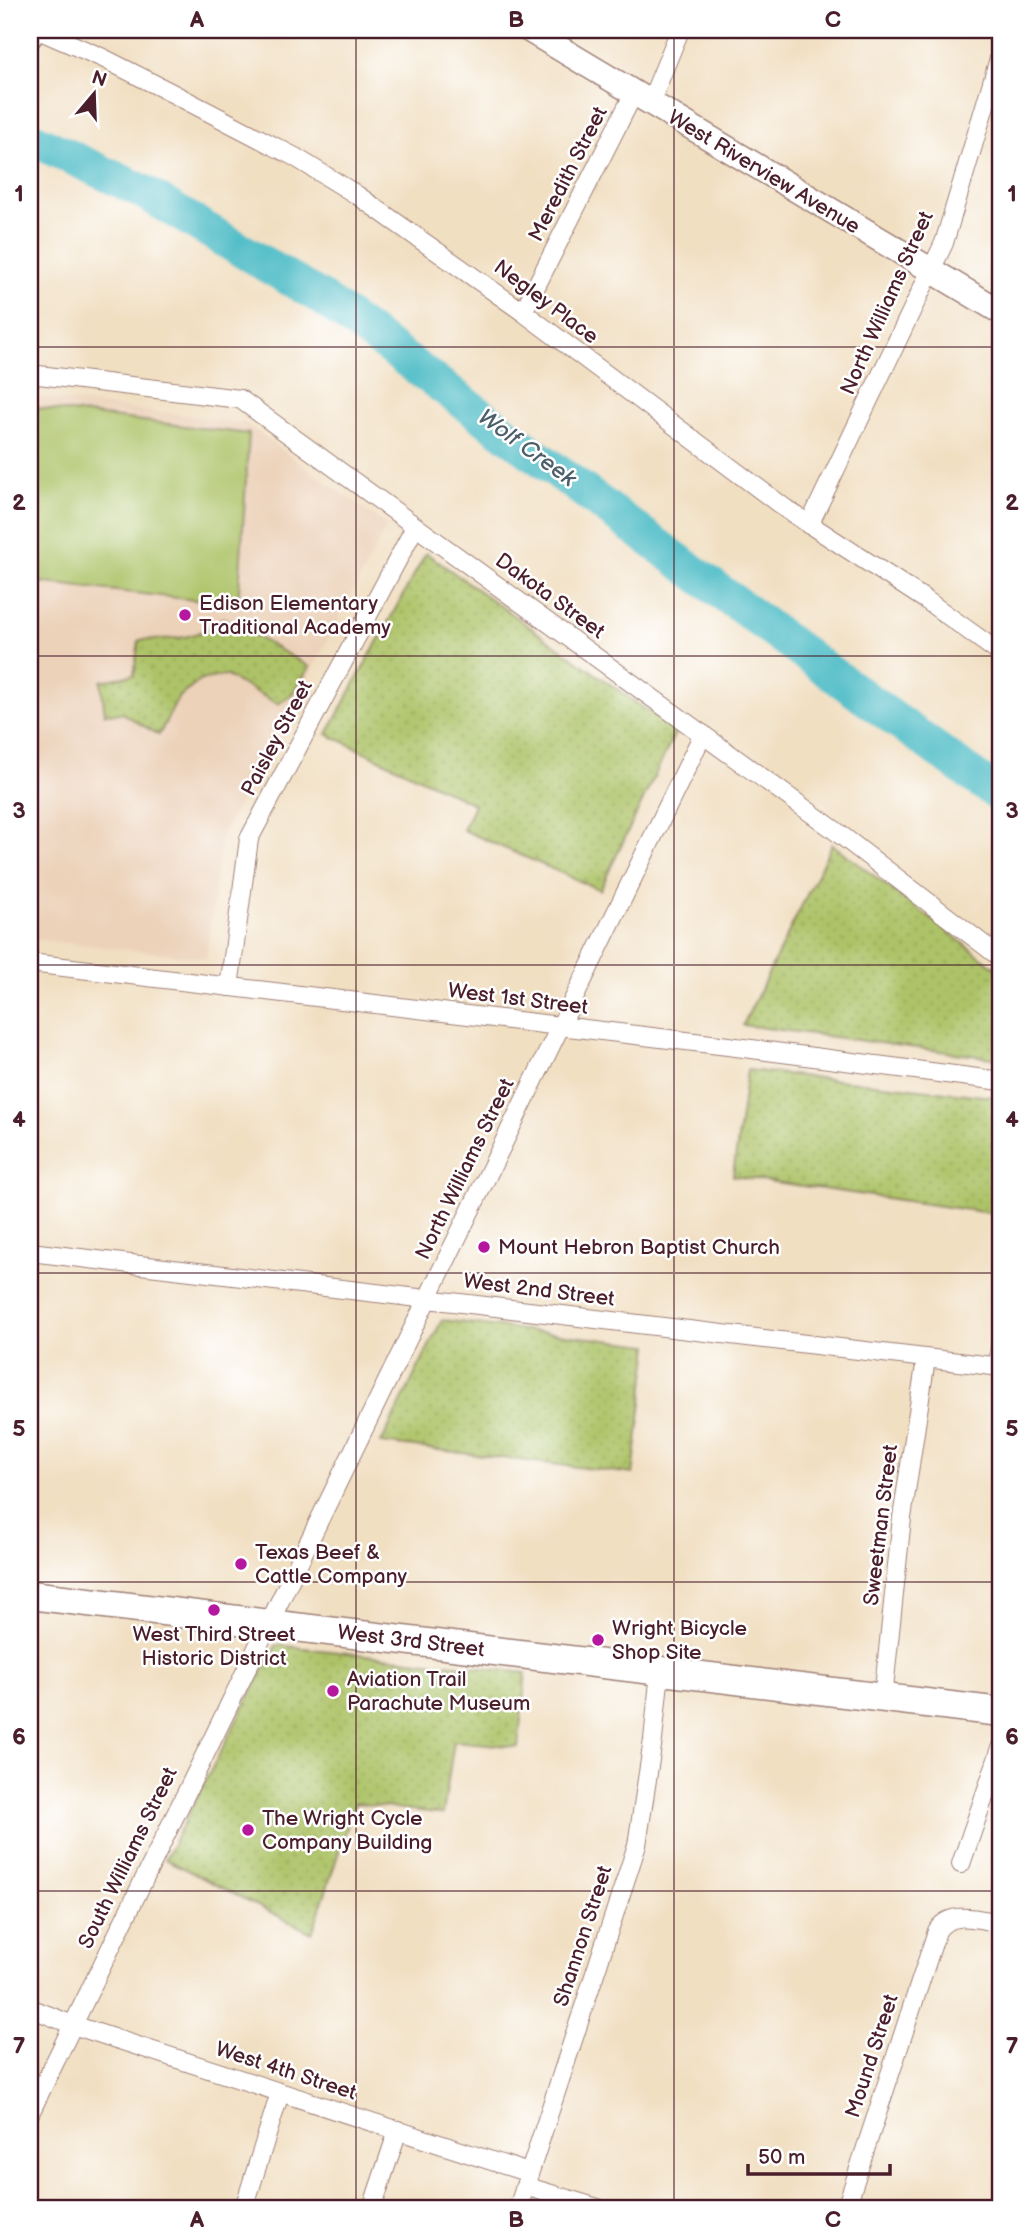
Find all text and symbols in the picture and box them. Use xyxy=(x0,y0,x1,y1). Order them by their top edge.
text: A xyxy=(189,6,205,34)
text: B xyxy=(508,6,524,34)
text: C xyxy=(825,6,841,34)
north arrow xyxy=(60,60,130,130)
text: N xyxy=(89,66,110,93)
street label: Meredith Street xyxy=(523,102,613,246)
street label: West Riverview Avenue xyxy=(663,105,865,239)
text: 1 xyxy=(14,180,24,208)
text: 1 xyxy=(1007,180,1017,208)
street label: North Williams Street xyxy=(835,207,939,399)
street label: Negley Place xyxy=(489,255,603,349)
water label: Wolf Creek xyxy=(472,403,582,493)
text: 2 xyxy=(12,489,26,517)
text: 2 xyxy=(1005,489,1019,517)
street label: Dakota Street xyxy=(490,548,610,644)
place label: Edison Elementary Traditional Academy xyxy=(199,591,391,640)
marker: Edison Elementary Traditional Academy xyxy=(177,607,193,623)
street label: Paisley Street xyxy=(236,675,318,800)
text: 3 xyxy=(12,797,26,825)
text: 3 xyxy=(1005,797,1019,825)
street label: West 1st Street xyxy=(447,978,590,1020)
street label: North Williams Street xyxy=(410,1074,520,1264)
text: 4 xyxy=(12,1106,26,1134)
text: 4 xyxy=(1005,1106,1019,1134)
place label: Mount Hebron Baptist Church xyxy=(498,1235,780,1260)
marker: Mount Hebron Baptist Church xyxy=(476,1239,492,1255)
street label: West 2nd Street xyxy=(462,1268,617,1312)
text: 5 xyxy=(12,1415,26,1443)
text: 5 xyxy=(1005,1415,1019,1443)
street label: Sweetman Street xyxy=(859,1443,903,1607)
place label: Texas Beef & Cattle Company xyxy=(255,1540,408,1589)
marker: Texas Beef & Cattle Company xyxy=(233,1556,249,1572)
marker: West Third Street Historic District xyxy=(206,1602,222,1618)
place label: Wright Bicycle Shop Site xyxy=(612,1616,747,1665)
street label: West 3rd Street xyxy=(336,1620,486,1662)
place label: West Third Street Historic District xyxy=(133,1622,296,1671)
marker: Wright Bicycle Shop Site xyxy=(590,1632,606,1648)
place label: Aviation Trail Parachute Museum xyxy=(347,1667,530,1716)
marker: Aviation Trail Parachute Museum xyxy=(325,1683,341,1699)
text: 6 xyxy=(12,1723,26,1751)
text: 6 xyxy=(1005,1723,1019,1751)
street label: South Williams Street xyxy=(73,1763,183,1953)
place label: The Wright Cycle Company Building xyxy=(262,1806,432,1855)
marker: The Wright Cycle Company Building xyxy=(240,1822,256,1838)
street label: Shannon Street xyxy=(548,1862,618,2010)
street label: Mound Street xyxy=(840,1991,904,2121)
text: 7 xyxy=(13,2032,26,2060)
text: 7 xyxy=(1006,2032,1019,2060)
street label: West 4th Street xyxy=(212,2036,360,2106)
scale bar xyxy=(748,2133,889,2177)
text: 50 m xyxy=(758,2145,805,2170)
text: A xyxy=(189,2206,205,2234)
text: B xyxy=(508,2206,524,2234)
text: C xyxy=(825,2206,841,2234)

